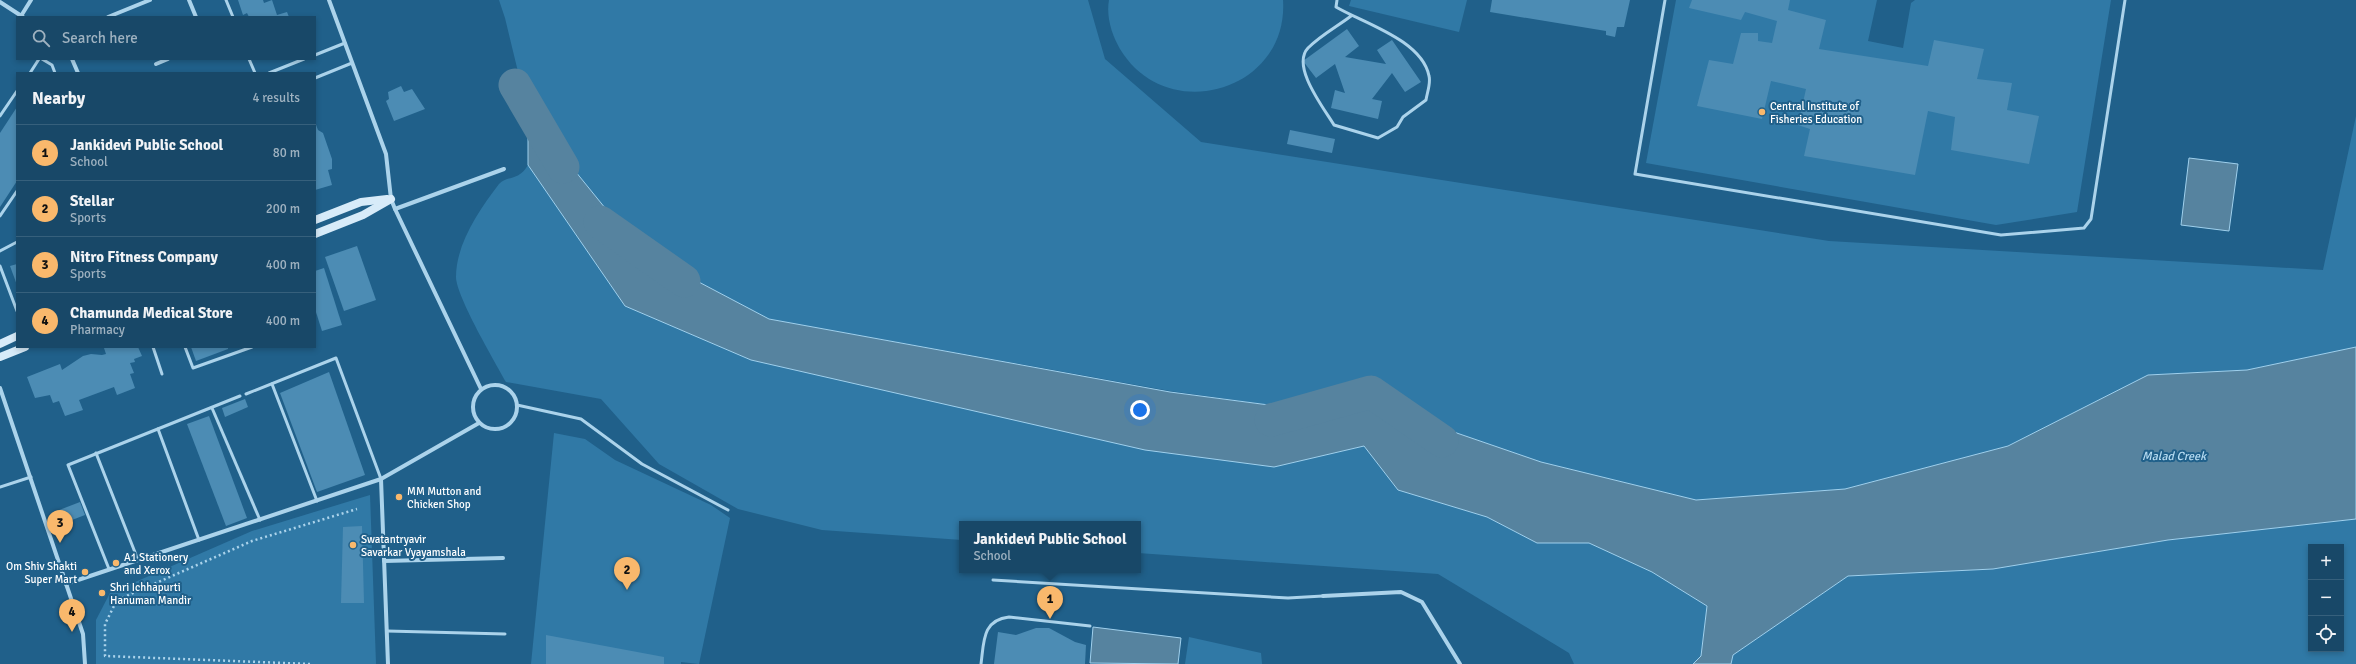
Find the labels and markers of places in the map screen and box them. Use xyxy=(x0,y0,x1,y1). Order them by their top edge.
place label: Central Institute of Fisheries Education xyxy=(1770,100,1862,126)
marker: Central Institute of Fisheries Education xyxy=(1757,107,1767,117)
place label: MM Mutton and Chicken Shop xyxy=(407,485,481,511)
marker: MM Mutton and Chicken Shop xyxy=(394,492,404,502)
pin: 3 xyxy=(47,510,73,543)
place label: Swatantryavir Savarkar Vyayamshala xyxy=(361,533,466,559)
marker: Swatantryavir Savarkar Vyayamshala xyxy=(348,540,358,550)
place label: A1 Stationery and Xerox xyxy=(124,551,189,577)
pin: 2 xyxy=(614,557,640,590)
marker: A1 Stationery and Xerox xyxy=(111,558,121,568)
place label: Om Shiv Shakti Super Mart xyxy=(6,560,77,586)
marker: Om Shiv Shakti Super Mart xyxy=(80,567,90,577)
place label: Shri Ichhapurti Hanuman Mandir xyxy=(110,581,191,607)
pin: 1 xyxy=(1037,586,1063,619)
marker: Shri Ichhapurti Hanuman Mandir xyxy=(97,588,107,598)
pin: 4 xyxy=(59,599,85,632)

